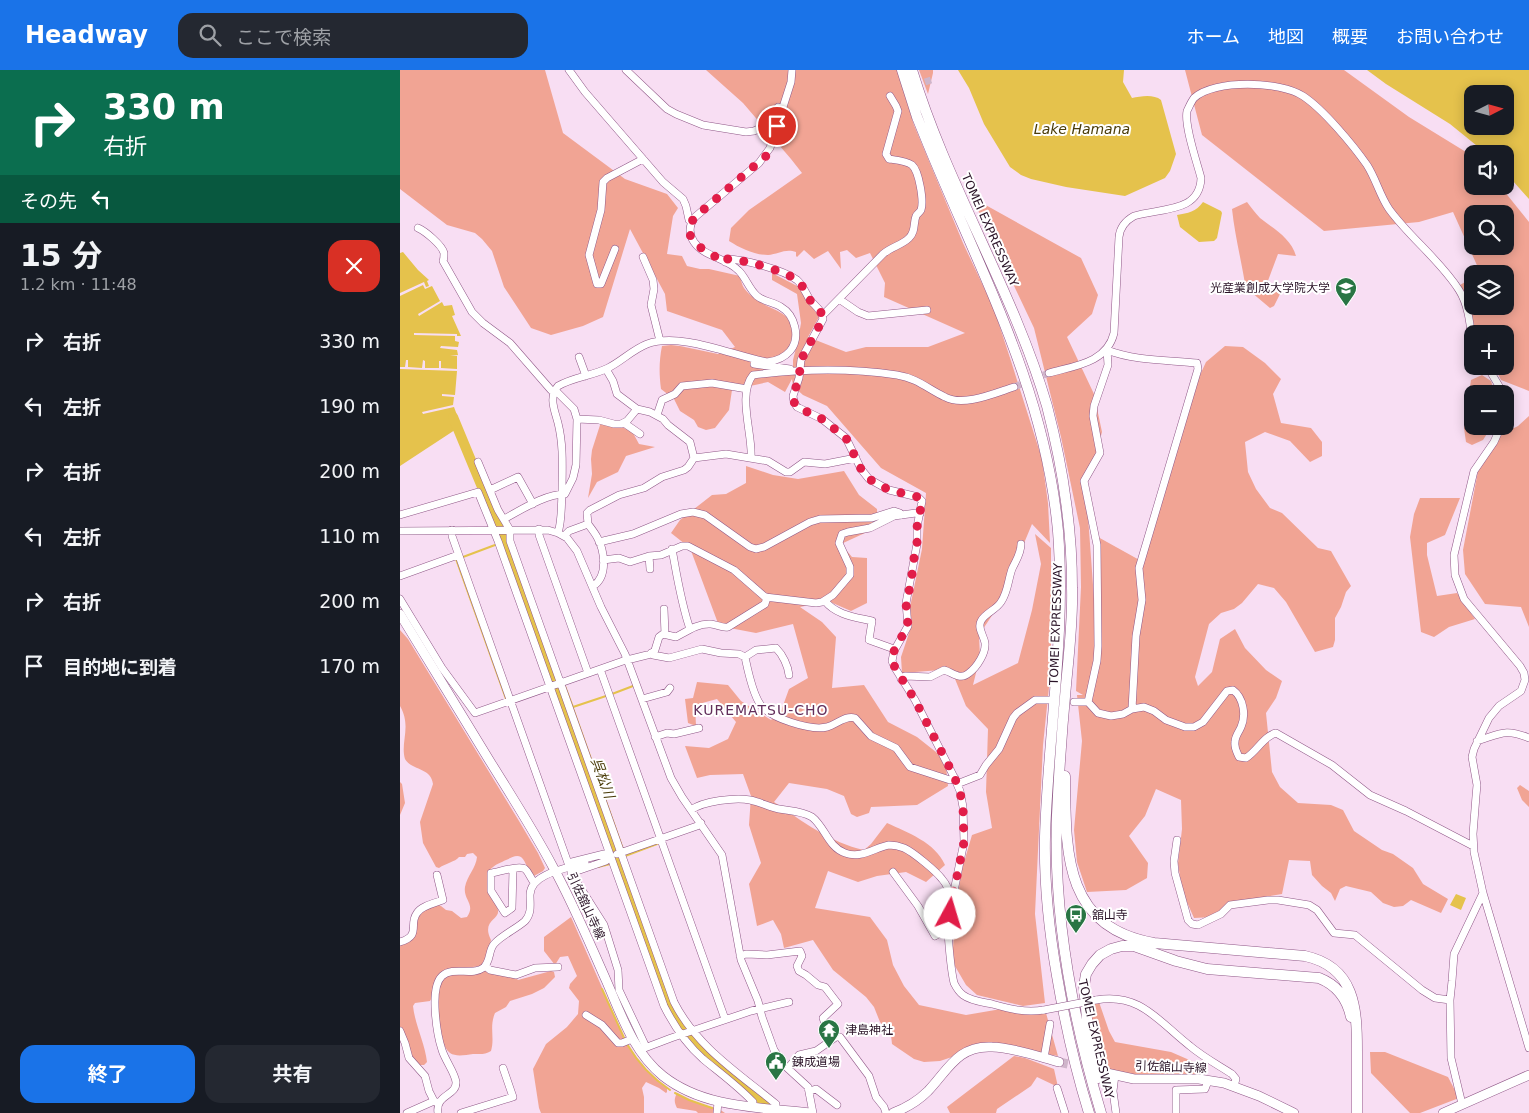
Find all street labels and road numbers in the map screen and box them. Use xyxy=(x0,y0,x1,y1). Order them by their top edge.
street label: TOMEI EXPRESSWAY xyxy=(958,170,1021,289)
street label: TOMEI EXPRESSWAY xyxy=(1047,562,1065,686)
street label: 引佐舘山寺線 xyxy=(564,870,608,942)
street label: TOMEI EXPRESSWAY xyxy=(1075,977,1117,1101)
street label: 引佐舘山寺線 xyxy=(1135,1059,1207,1075)

